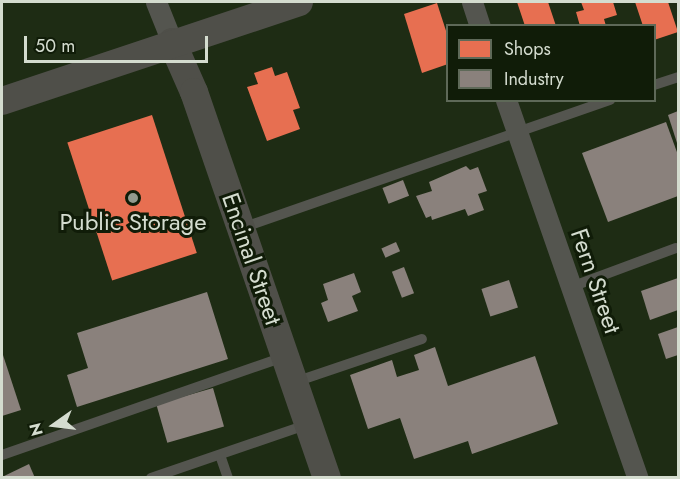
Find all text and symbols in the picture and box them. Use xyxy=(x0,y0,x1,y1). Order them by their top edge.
scale bar xyxy=(27,24,212,62)
legend xyxy=(446,24,656,102)
text: 50 m xyxy=(35,33,75,59)
text: Shops xyxy=(504,36,551,62)
text: Industry xyxy=(504,66,564,92)
street label: Encinal Street xyxy=(216,189,288,329)
marker: Public Storage xyxy=(126,191,140,205)
place label: Public Storage xyxy=(59,208,207,236)
street label: Fern Street xyxy=(565,225,627,337)
north arrow xyxy=(24,395,84,455)
text: N xyxy=(23,421,49,438)

